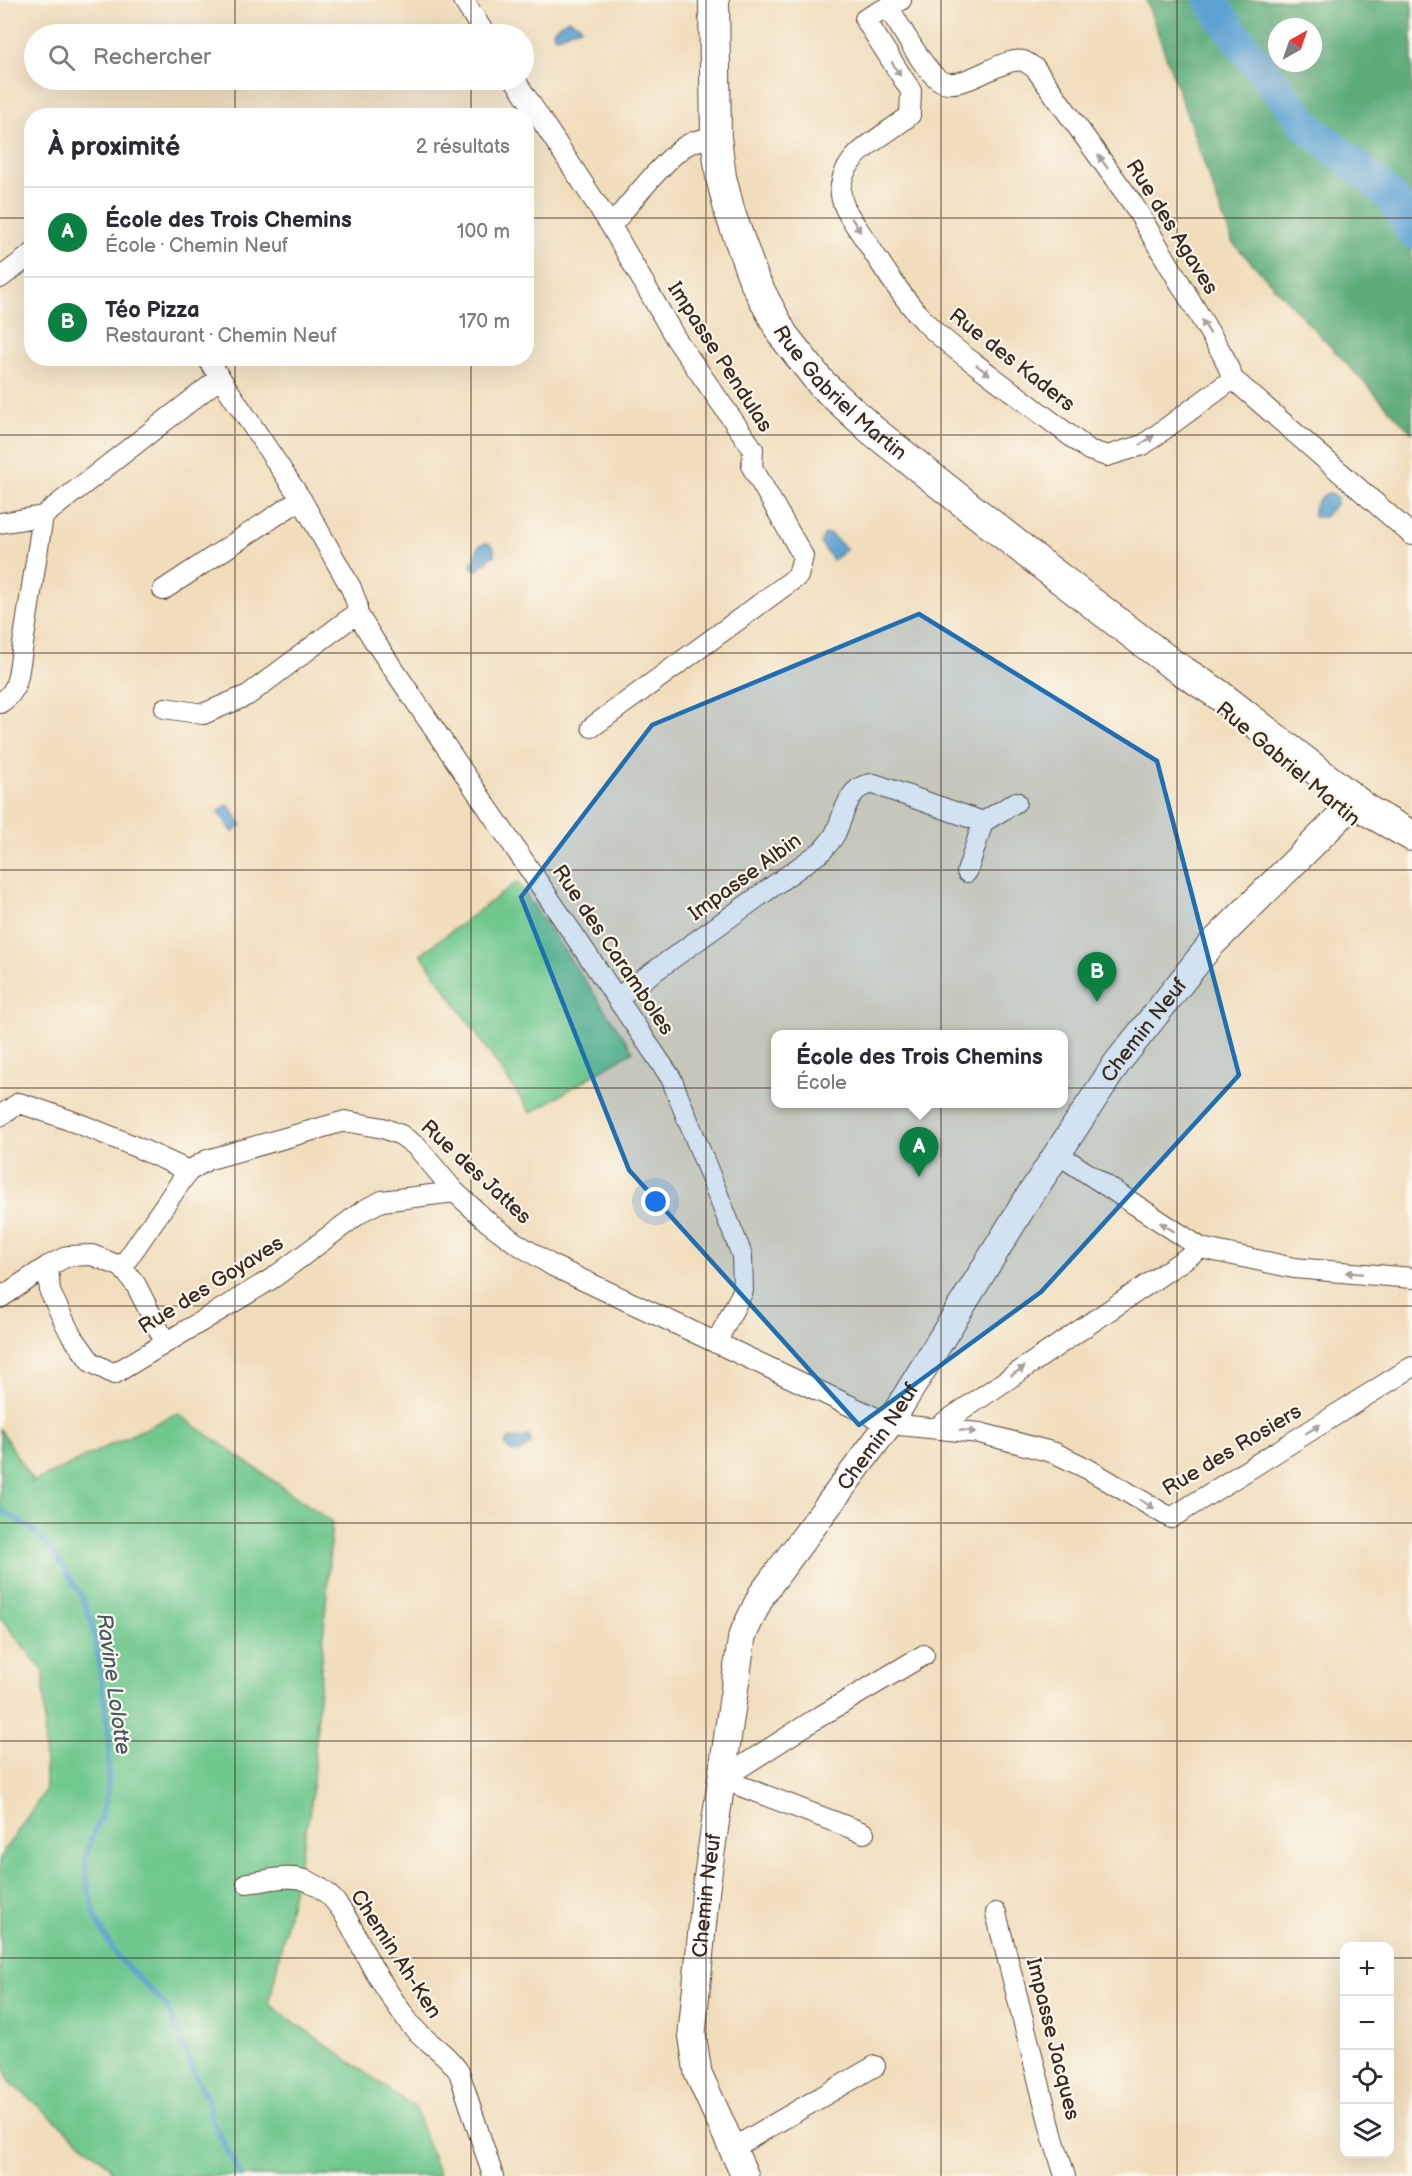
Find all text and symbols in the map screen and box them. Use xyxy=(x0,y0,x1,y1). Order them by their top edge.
north arrow xyxy=(1268,18,1322,72)
search box xyxy=(24,24,534,90)
icon: search xyxy=(45,41,78,74)
text: Rechercher xyxy=(93,44,211,71)
one-way arrow xyxy=(891,61,902,77)
text: À proximité xyxy=(48,132,180,163)
text: 2 résultats xyxy=(416,135,510,159)
one-way arrow xyxy=(1097,154,1109,170)
street label: Rue des Agaves xyxy=(1120,155,1224,299)
text: École des Trois Chemins xyxy=(105,207,352,234)
one-way arrow xyxy=(850,217,861,233)
text: A xyxy=(61,220,74,244)
text: 100 m xyxy=(457,220,510,244)
text: École · Chemin Neuf xyxy=(105,234,288,258)
street label: Impasse Pendulas xyxy=(662,277,778,437)
text: Téo Pizza xyxy=(105,297,200,324)
street label: Rue des Kaders xyxy=(944,303,1080,417)
text: B xyxy=(60,310,75,334)
text: 170 m xyxy=(459,310,510,334)
one-way arrow xyxy=(1201,318,1211,335)
street label: Rue Gabriel Martin xyxy=(768,321,912,465)
text: Restaurant · Chemin Neuf xyxy=(105,324,337,348)
one-way arrow xyxy=(975,364,991,376)
one-way arrow xyxy=(1139,435,1156,446)
street label: Rue Gabriel Martin xyxy=(1211,696,1365,832)
street label: Impasse Albin xyxy=(684,828,806,926)
street label: Rue des Caramboles xyxy=(547,860,679,1040)
pin: B xyxy=(1078,952,1116,1002)
street label: Chemin Neuf xyxy=(1095,973,1192,1087)
popup xyxy=(771,1030,1068,1108)
text: École des Trois Chemins xyxy=(796,1044,1043,1071)
text: École xyxy=(796,1071,847,1095)
street label: Rue des Jattes xyxy=(416,1115,536,1229)
pin: A xyxy=(900,1128,938,1177)
your location xyxy=(641,1187,670,1216)
one-way arrow xyxy=(1159,1221,1175,1232)
street label: Rue des Goyaves xyxy=(134,1230,288,1340)
one-way arrow xyxy=(1344,1268,1363,1278)
one-way arrow xyxy=(1010,1365,1026,1377)
street label: Chemin Neuf xyxy=(832,1378,924,1495)
street label: Rue des Rosiers xyxy=(1158,1399,1306,1501)
one-way arrow xyxy=(1305,1424,1321,1435)
one-way arrow xyxy=(958,1427,977,1436)
one-way arrow xyxy=(1139,1499,1156,1509)
water label: Ravine Lolotte xyxy=(90,1612,136,1757)
street label: Chemin Neuf xyxy=(687,1831,726,1959)
street label: Chemin Ah-Ken xyxy=(345,1885,447,2023)
map controls xyxy=(1340,1942,1394,2158)
button: + xyxy=(1340,1942,1394,1996)
street label: Impasse Jacques xyxy=(1021,1955,1085,2123)
button: − xyxy=(1340,1996,1394,2050)
button: locate xyxy=(1340,2050,1394,2104)
button: layers xyxy=(1340,2104,1394,2158)

